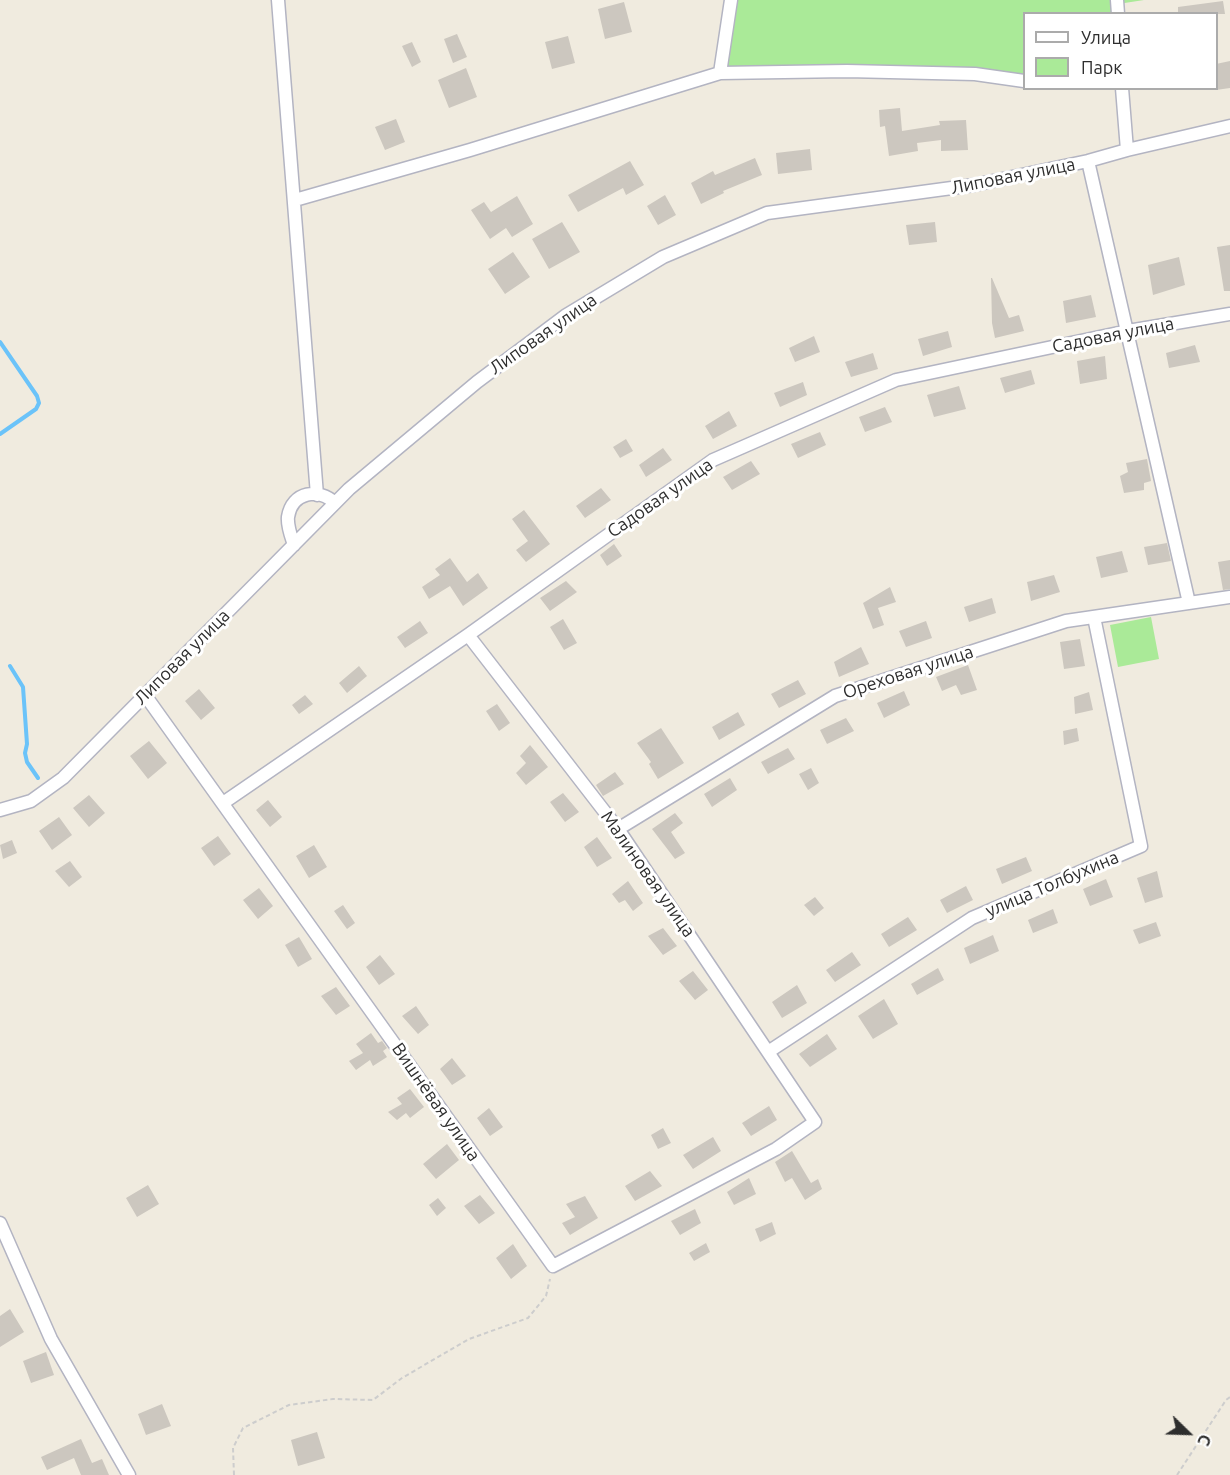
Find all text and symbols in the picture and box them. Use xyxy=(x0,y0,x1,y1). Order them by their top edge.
legend xyxy=(1023,12,1218,90)
text: Улица xyxy=(1081,27,1131,47)
text: Парк xyxy=(1081,57,1122,77)
street label: Липовая улица xyxy=(949,153,1077,199)
street label: Липовая улица xyxy=(485,289,601,379)
street label: Садовая улица xyxy=(1050,313,1176,357)
street label: Садовая улица xyxy=(603,454,717,542)
street label: Липовая улица xyxy=(130,605,234,709)
street label: Ореховая улица xyxy=(840,641,976,703)
street label: Малиновая улица xyxy=(596,807,700,941)
street label: улица Толбухина xyxy=(982,846,1122,922)
street label: Вишнёвая улица xyxy=(387,1039,485,1165)
north arrow xyxy=(1158,1403,1218,1463)
text: С xyxy=(1194,1432,1215,1448)

